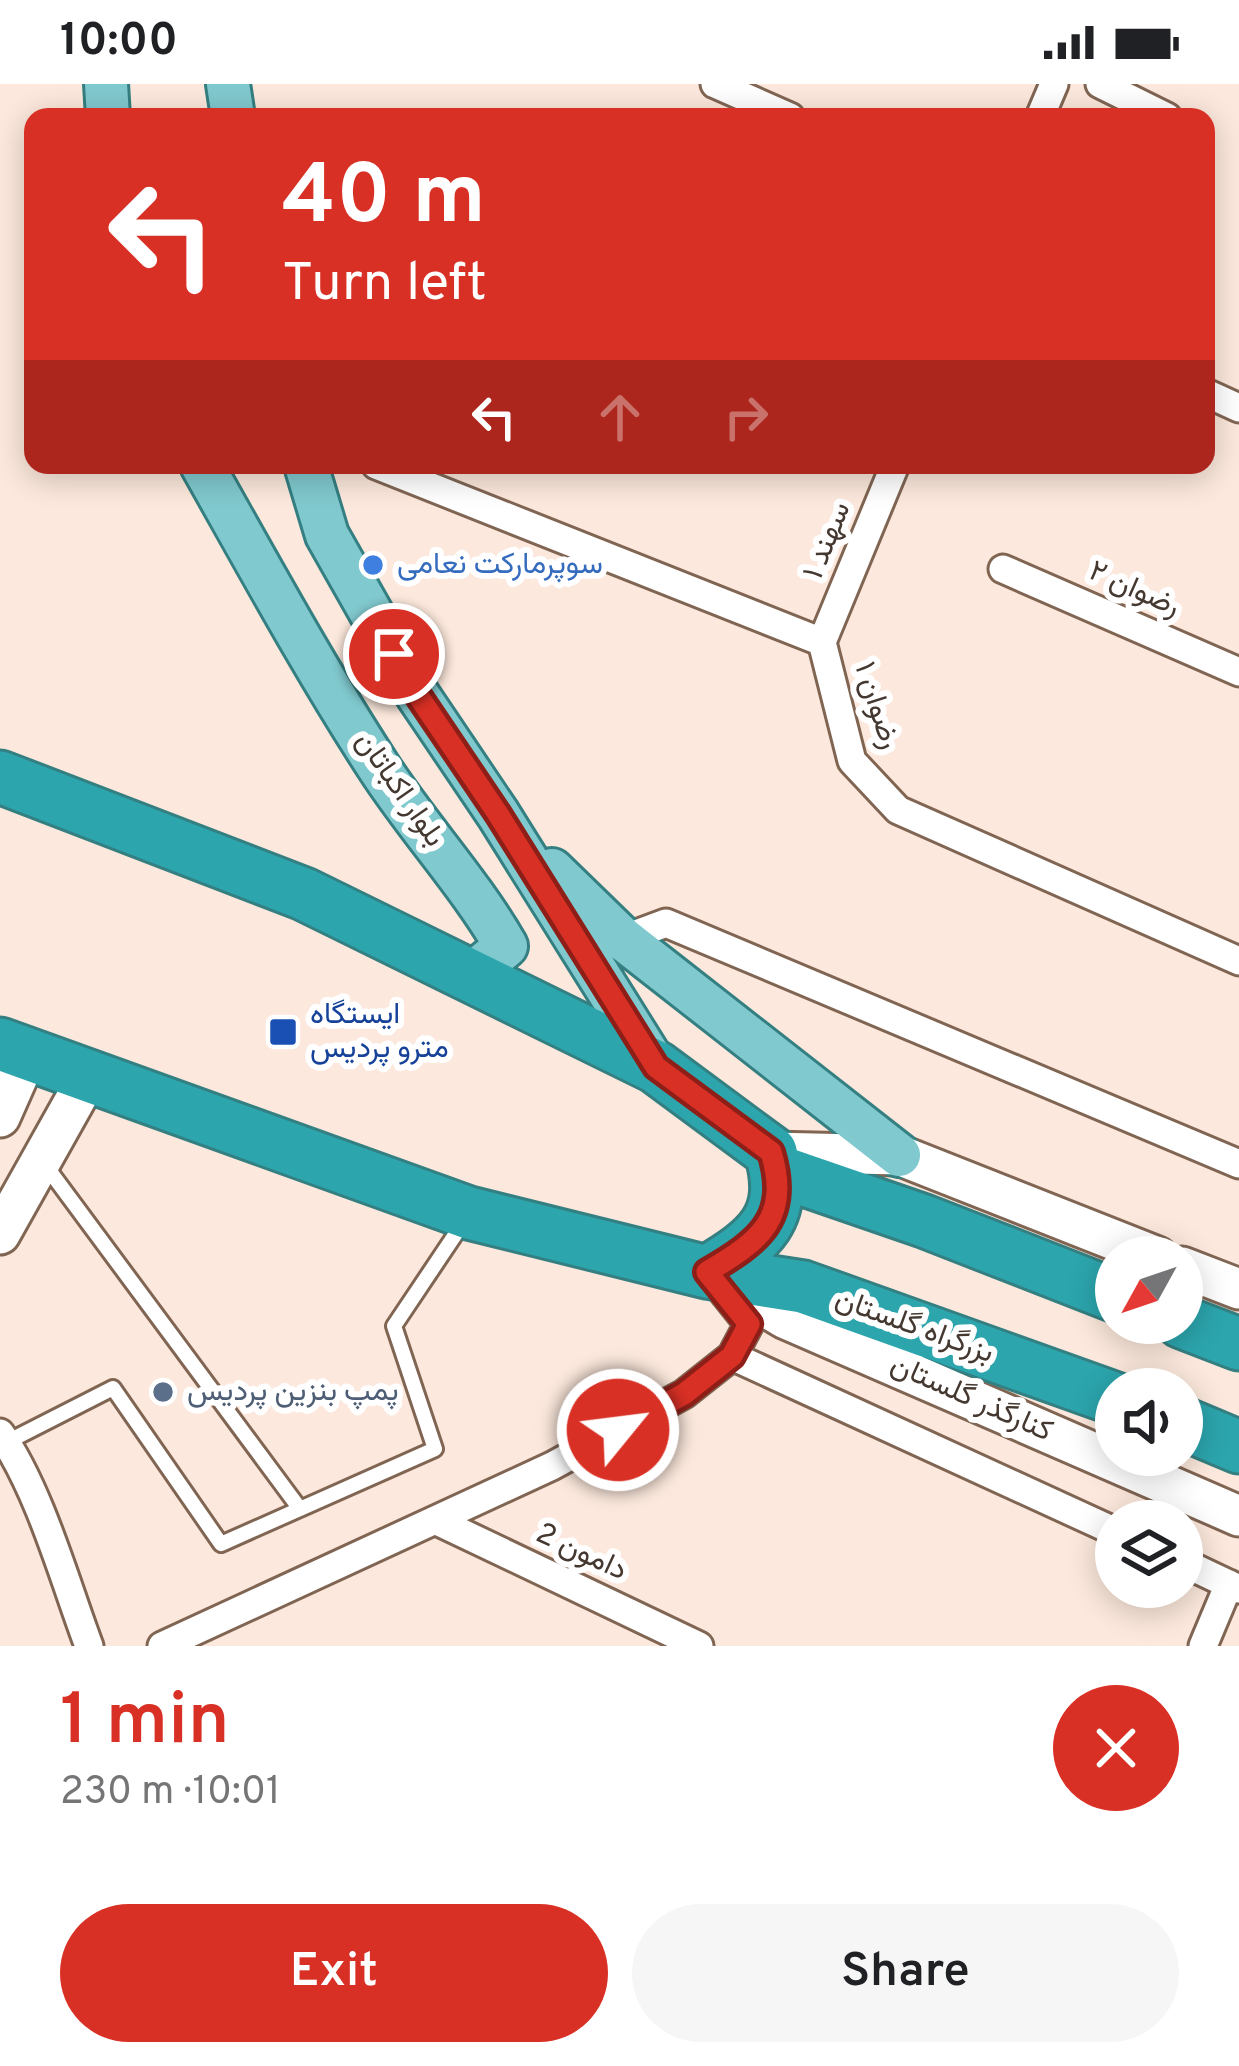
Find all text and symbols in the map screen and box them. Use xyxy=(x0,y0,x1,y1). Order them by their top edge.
text: 10:00 xyxy=(60,14,178,71)
text: 40 m xyxy=(282,147,486,253)
icon: left xyxy=(84,156,240,312)
text: Turn left xyxy=(282,251,487,320)
icon: left xyxy=(461,384,527,450)
icon: ahead xyxy=(587,384,653,450)
icon: right xyxy=(713,384,779,450)
street label: سهند ۱ xyxy=(796,497,860,585)
place label: سوپرمارکت نعامی xyxy=(397,547,603,584)
marker: سوپرمارکت نعامی xyxy=(360,552,386,578)
street label: رضوان ۲ xyxy=(1082,553,1186,627)
pin xyxy=(343,603,445,705)
icon: arrive xyxy=(361,621,427,687)
street label: رضوان ۱ xyxy=(845,658,907,754)
street label: بلوار اکباتان xyxy=(346,725,452,855)
place label: ایستگاه مترو پردیس xyxy=(310,997,449,1068)
marker: ایستگاه مترو پردیس xyxy=(267,1016,299,1048)
north arrow xyxy=(1095,1236,1203,1344)
map controls xyxy=(1095,1236,1203,1608)
street label: بزرگراه گلستان xyxy=(830,1281,998,1373)
street label: کنارگذر گلستان xyxy=(884,1347,1058,1451)
position arrow xyxy=(555,1367,681,1493)
button: sound xyxy=(1095,1368,1203,1476)
place label: پمپ بنزین پردیس xyxy=(187,1374,399,1411)
marker: پمپ بنزین پردیس xyxy=(150,1379,176,1405)
button: layers xyxy=(1095,1500,1203,1608)
street label: دامون 2 xyxy=(530,1516,632,1590)
text: 1 min xyxy=(60,1678,230,1770)
button: close xyxy=(1053,1685,1179,1811)
text: 230 m · 10:01 xyxy=(60,1769,280,1818)
button: Exit xyxy=(60,1904,608,2042)
button: Share xyxy=(632,1904,1179,2042)

